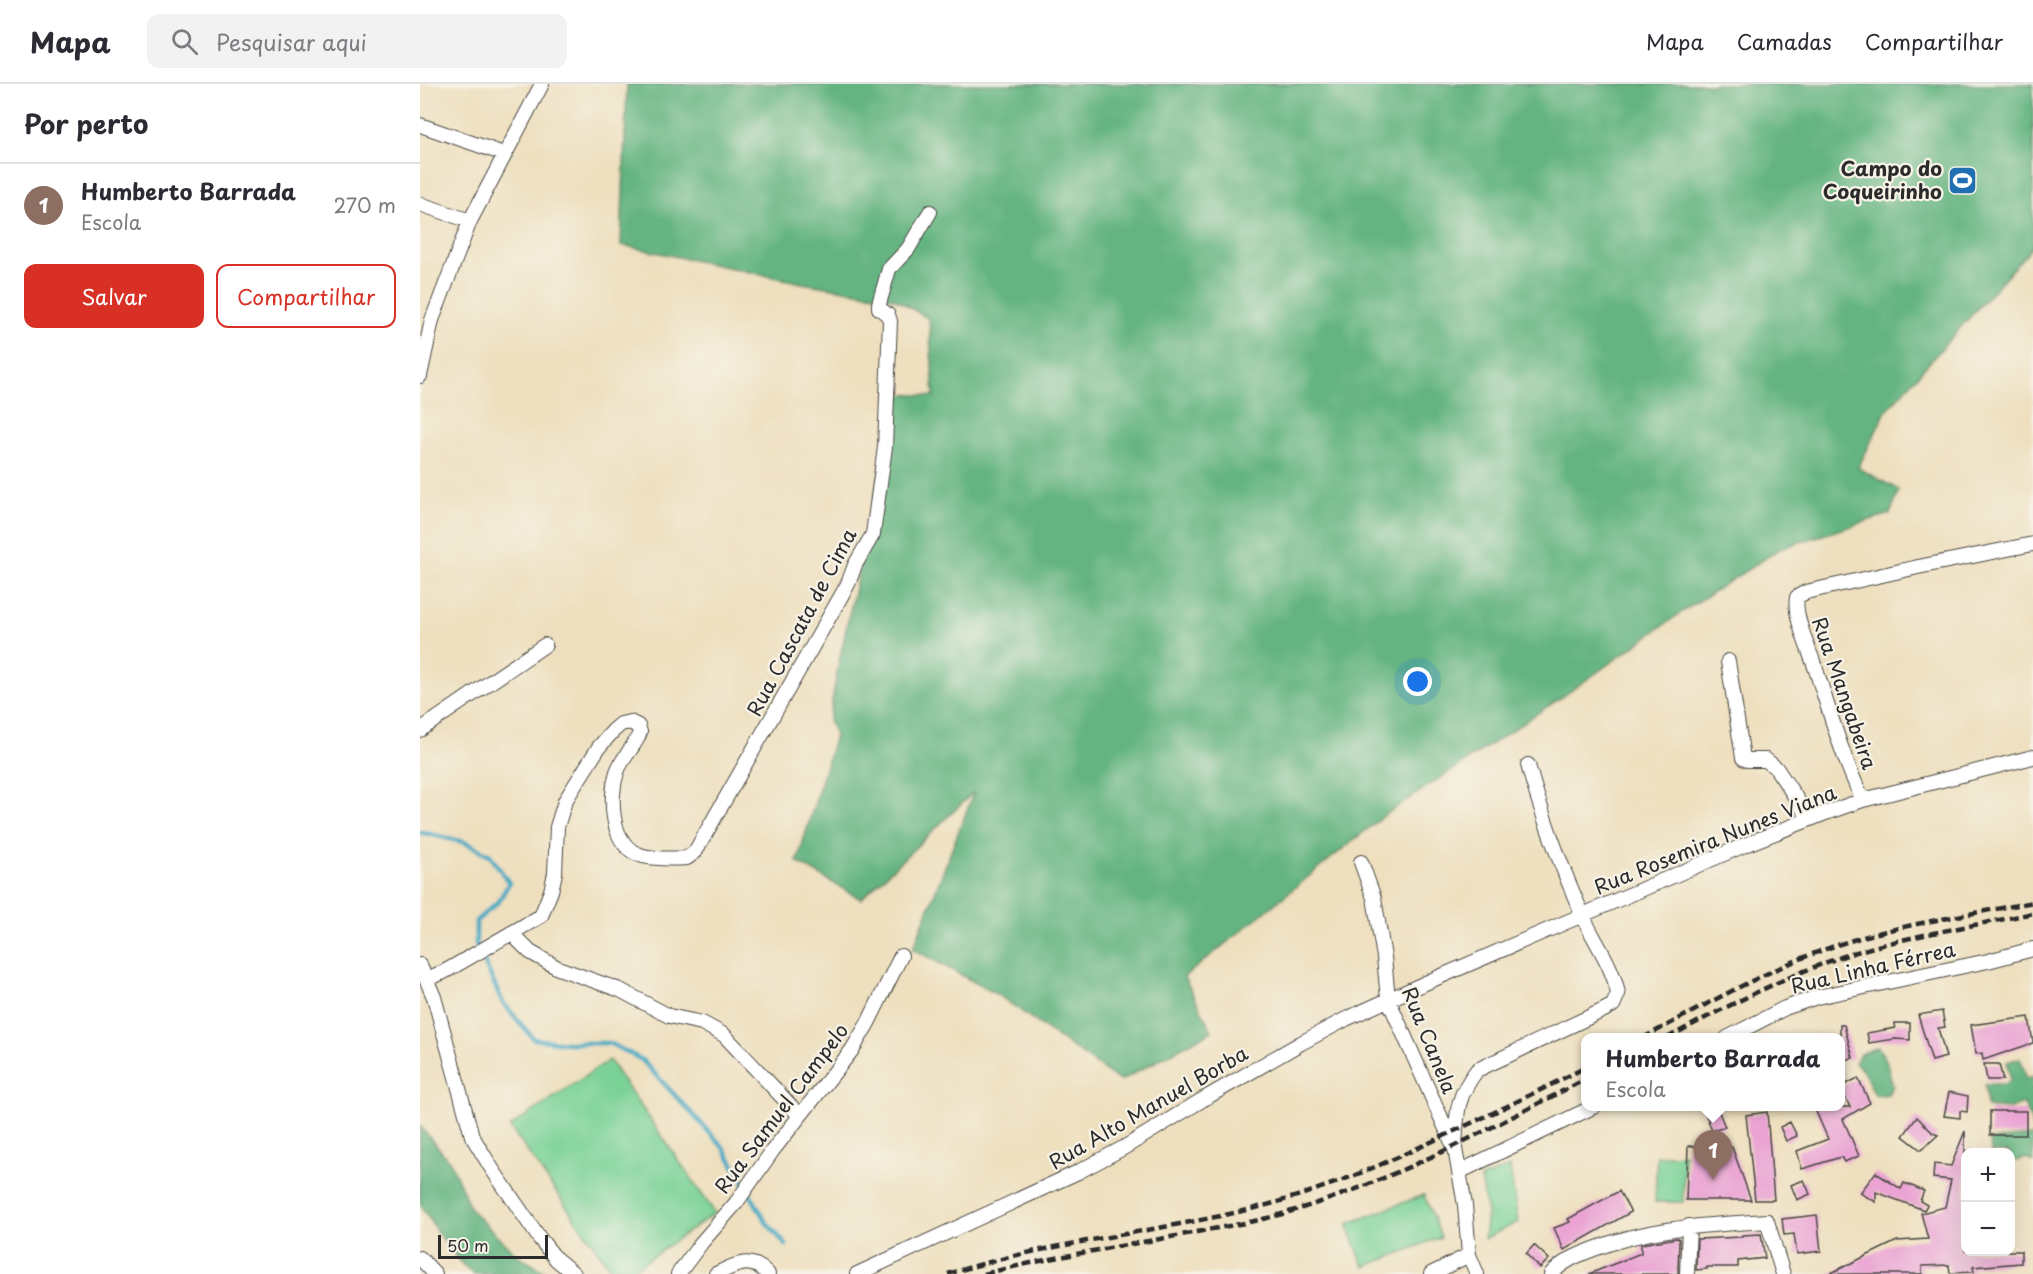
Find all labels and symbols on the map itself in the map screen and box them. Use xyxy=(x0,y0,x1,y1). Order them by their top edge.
place label: Campo do Coqueirinho xyxy=(1823,153,1942,206)
sports icon: Campo do Coqueirinho xyxy=(1947,164,1979,196)
street label: Rua Cascata de Cima xyxy=(739,522,863,721)
street label: Rua Mangabeira xyxy=(1805,613,1885,774)
your location xyxy=(1403,667,1432,696)
street label: Rua Rosemira Nunes Viana xyxy=(1589,776,1841,901)
street label: Rua Linha Férrea xyxy=(1788,933,1958,1000)
street label: Rua Canela xyxy=(1395,982,1465,1098)
street label: Rua Samuel Campelo xyxy=(707,1017,855,1199)
street label: Rua Alto Manuel Borba xyxy=(1043,1037,1253,1176)
pin: 1 xyxy=(1694,1130,1732,1180)
scale bar xyxy=(438,1232,548,1260)

